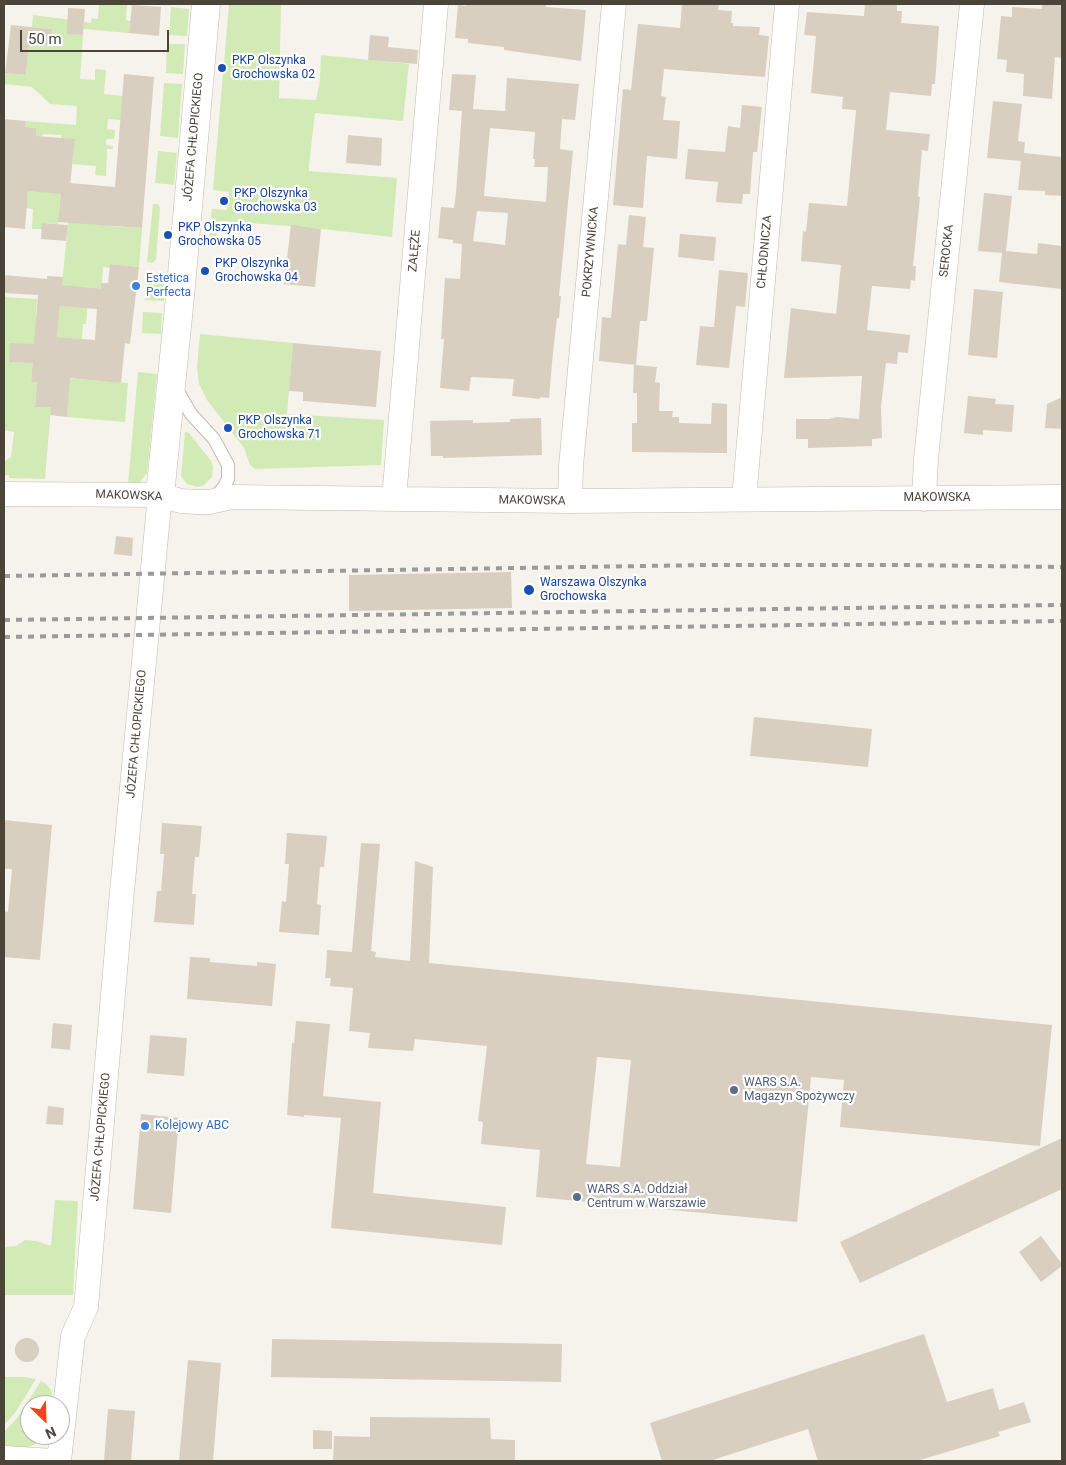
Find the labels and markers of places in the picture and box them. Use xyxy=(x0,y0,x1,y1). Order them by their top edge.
place label: PKP Olszynka Grochowska 02 xyxy=(232,54,315,82)
marker: PKP Olszynka Grochowska 02 xyxy=(216,62,228,74)
place label: PKP Olszynka Grochowska 03 xyxy=(234,187,317,215)
marker: PKP Olszynka Grochowska 03 xyxy=(218,195,230,207)
place label: PKP Olszynka Grochowska 05 xyxy=(178,221,261,249)
marker: PKP Olszynka Grochowska 05 xyxy=(162,229,174,241)
place label: PKP Olszynka Grochowska 04 xyxy=(215,257,298,285)
marker: PKP Olszynka Grochowska 04 xyxy=(199,265,211,277)
place label: Estetica Perfecta xyxy=(146,272,191,300)
marker: Estetica Perfecta xyxy=(130,280,142,292)
place label: PKP Olszynka Grochowska 71 xyxy=(238,414,321,442)
marker: PKP Olszynka Grochowska 71 xyxy=(222,422,234,434)
place label: Warszawa Olszynka Grochowska xyxy=(540,576,646,604)
marker: Warszawa Olszynka Grochowska xyxy=(522,583,536,597)
place label: WARS S.A. Magazyn Spożywczy xyxy=(744,1076,855,1104)
marker: WARS S.A. Magazyn Spożywczy xyxy=(728,1084,740,1096)
place label: Kolejowy ABC xyxy=(155,1119,229,1133)
marker: Kolejowy ABC xyxy=(139,1120,151,1132)
place label: WARS S.A. Oddział Centrum w Warszawie xyxy=(587,1183,706,1211)
marker: WARS S.A. Oddział Centrum w Warszawie xyxy=(571,1191,583,1203)

